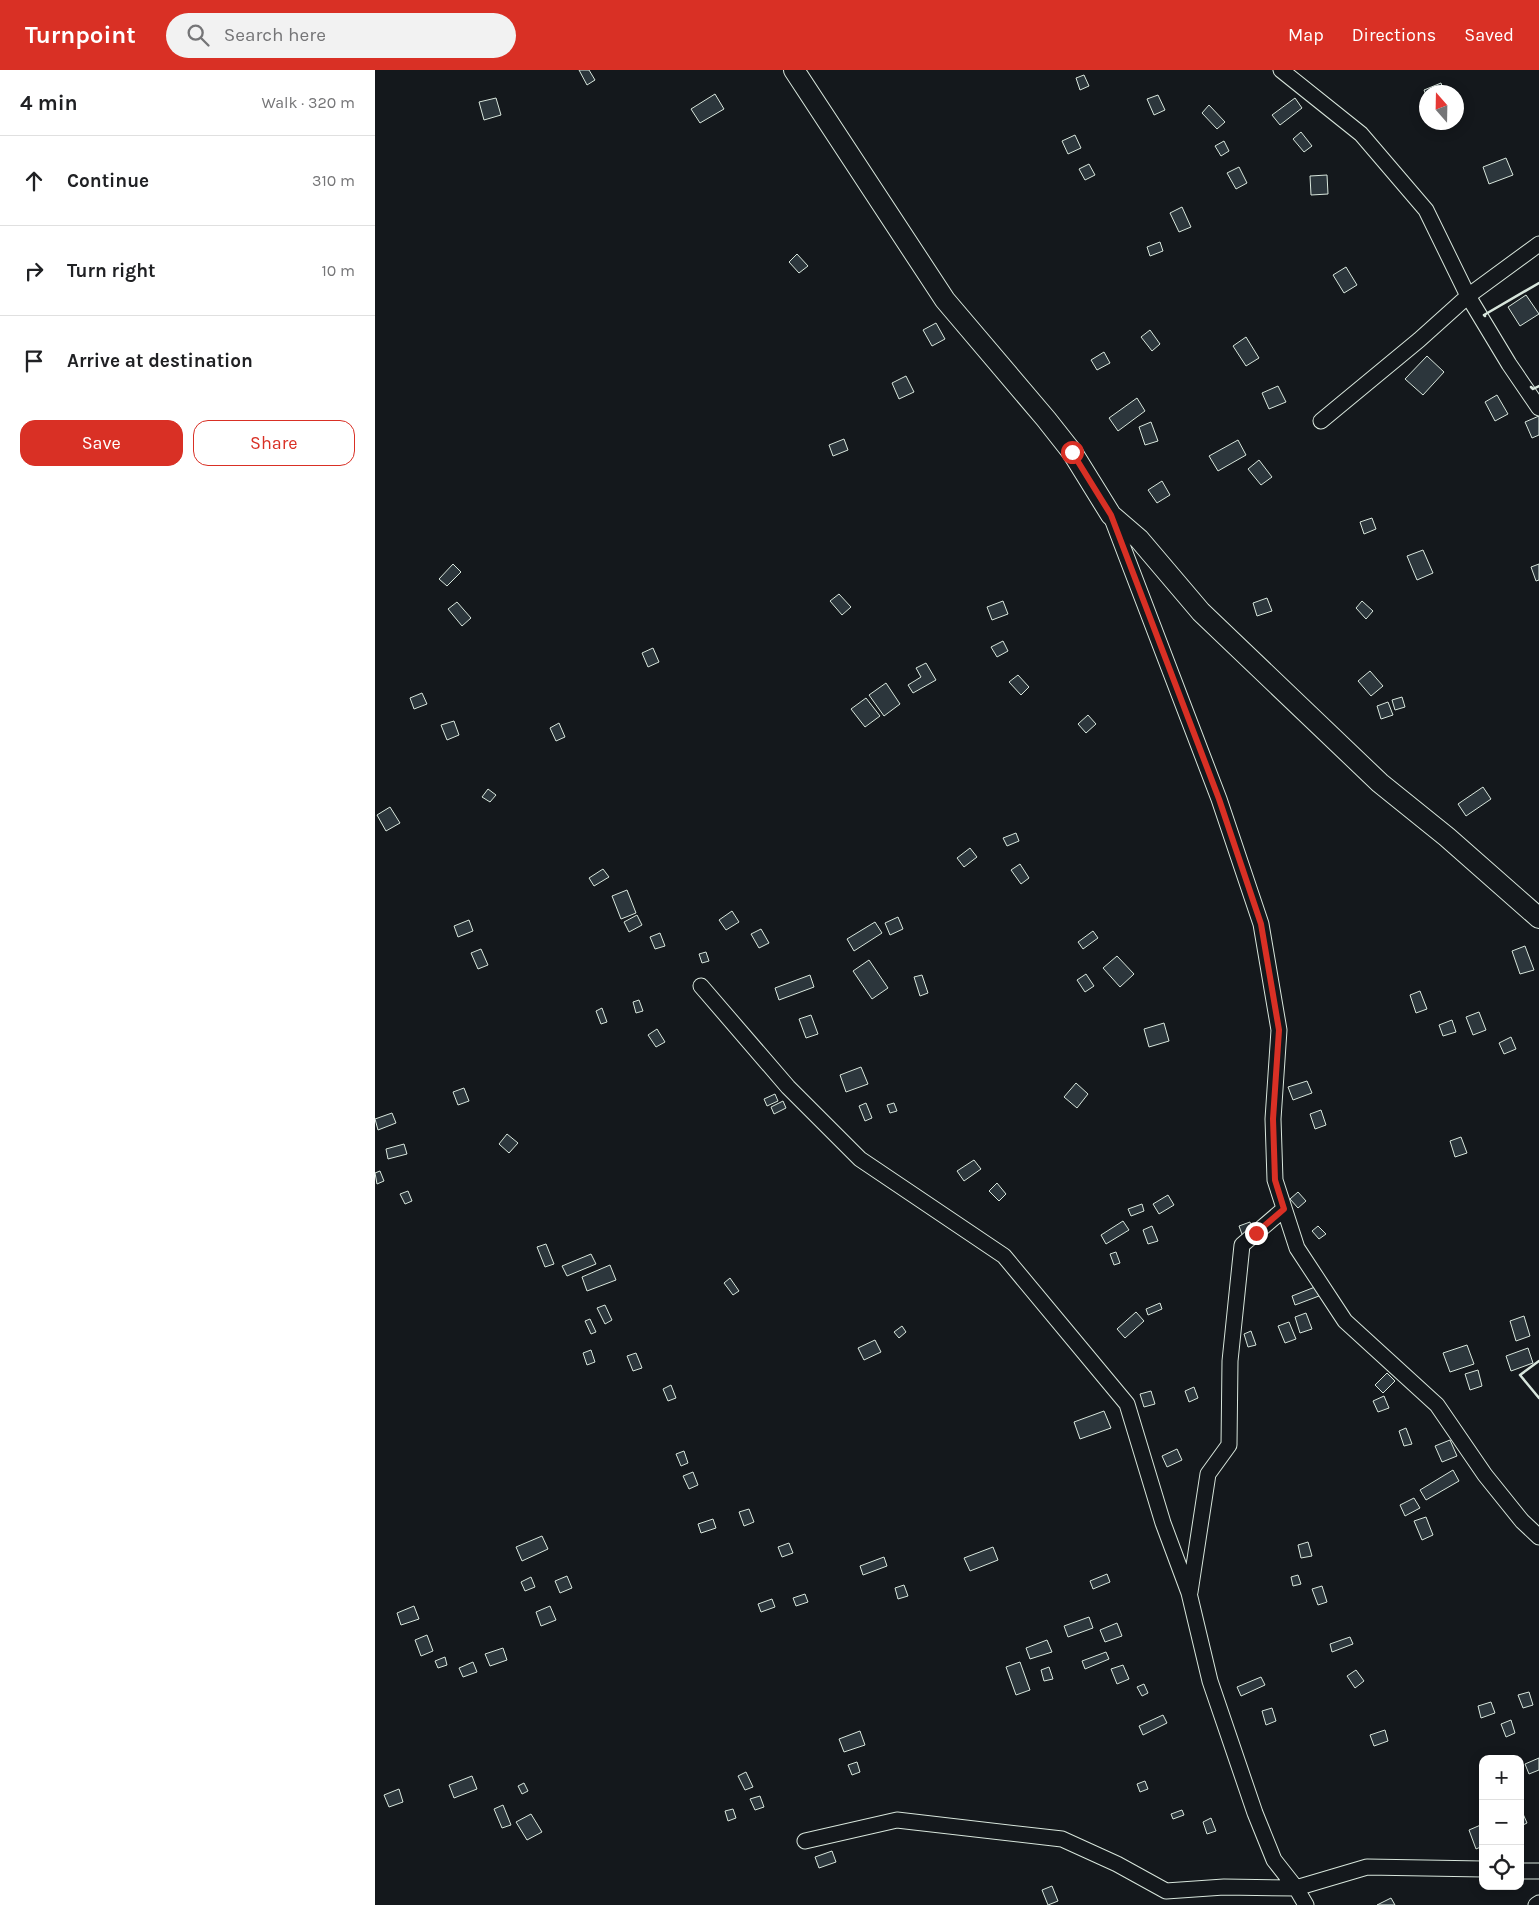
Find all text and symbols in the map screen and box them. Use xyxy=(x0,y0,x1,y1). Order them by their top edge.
search box xyxy=(166,13,516,58)
text: Turnpoint xyxy=(25,21,136,49)
icon: search xyxy=(184,21,212,49)
text: Search here xyxy=(224,24,326,46)
text: Map xyxy=(1288,24,1324,46)
text: Directions xyxy=(1352,24,1436,46)
text: Saved xyxy=(1464,24,1514,46)
north arrow xyxy=(1419,85,1464,130)
text: 4 min xyxy=(20,91,78,115)
text: Walk · 320 m xyxy=(261,93,355,112)
icon: ahead xyxy=(20,167,48,195)
text: Continue xyxy=(67,170,149,192)
text: 310 m xyxy=(312,171,355,190)
icon: right xyxy=(20,257,48,285)
text: Turn right xyxy=(67,260,156,282)
text: 10 m xyxy=(321,261,355,280)
icon: arrive xyxy=(20,347,48,375)
text: Arrive at destination xyxy=(67,350,253,372)
button: Save xyxy=(20,420,183,466)
button: Share xyxy=(193,420,355,466)
route start xyxy=(1061,441,1084,464)
route end xyxy=(1245,1222,1268,1245)
map controls xyxy=(1479,1755,1524,1890)
button: + xyxy=(1479,1755,1524,1800)
button: − xyxy=(1479,1800,1524,1845)
button: locate xyxy=(1479,1845,1524,1890)

